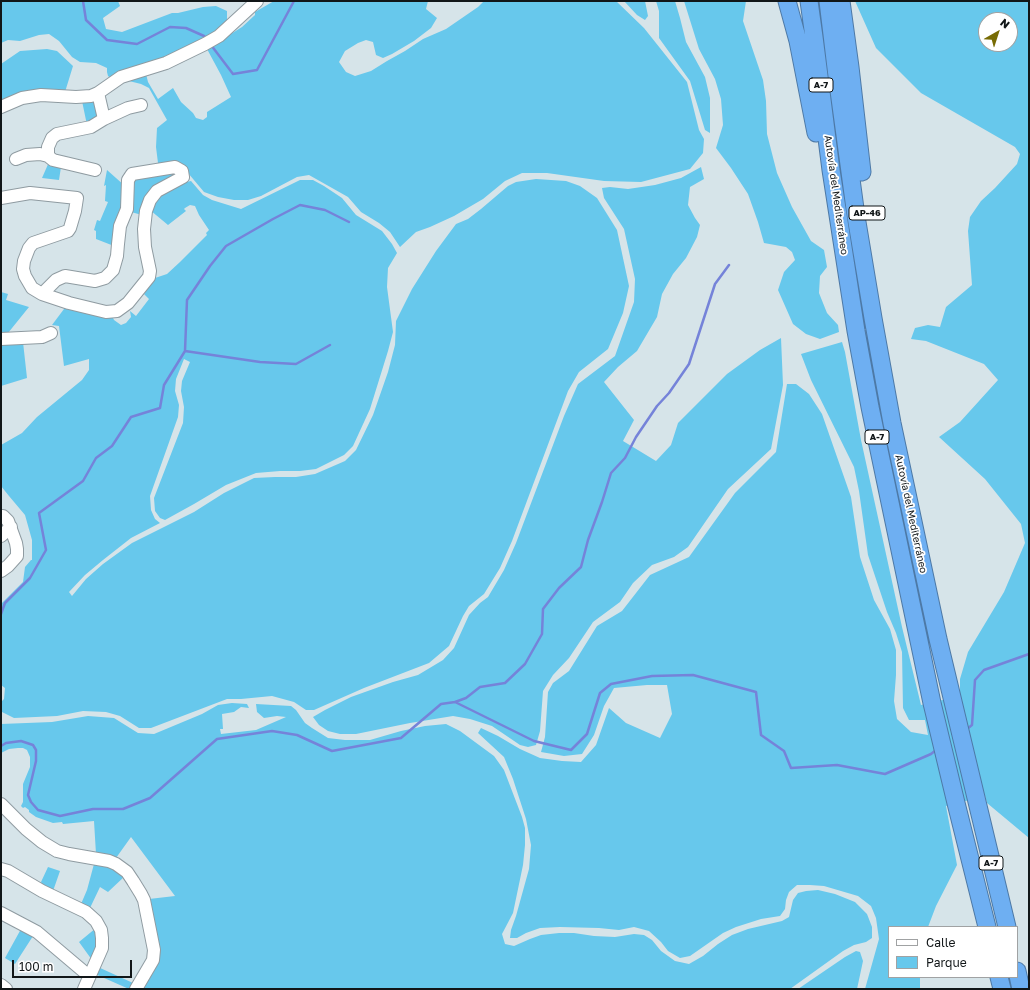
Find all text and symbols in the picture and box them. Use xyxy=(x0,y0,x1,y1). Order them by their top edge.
north arrow xyxy=(978,12,1018,52)
text: N xyxy=(998,15,1013,31)
road number: A-7 xyxy=(809,78,833,92)
street label: Autovía del Mediterráneo xyxy=(822,134,850,256)
road number: AP-46 xyxy=(849,206,885,220)
road number: A-7 xyxy=(865,430,889,444)
street label: Autovía del Mediterráneo xyxy=(893,454,929,574)
road number: A-7 xyxy=(979,856,1003,870)
legend xyxy=(888,926,1018,978)
text: Calle xyxy=(926,935,955,950)
scale bar xyxy=(14,952,134,978)
text: Parque xyxy=(926,955,967,970)
text: 100 m xyxy=(19,959,53,974)

